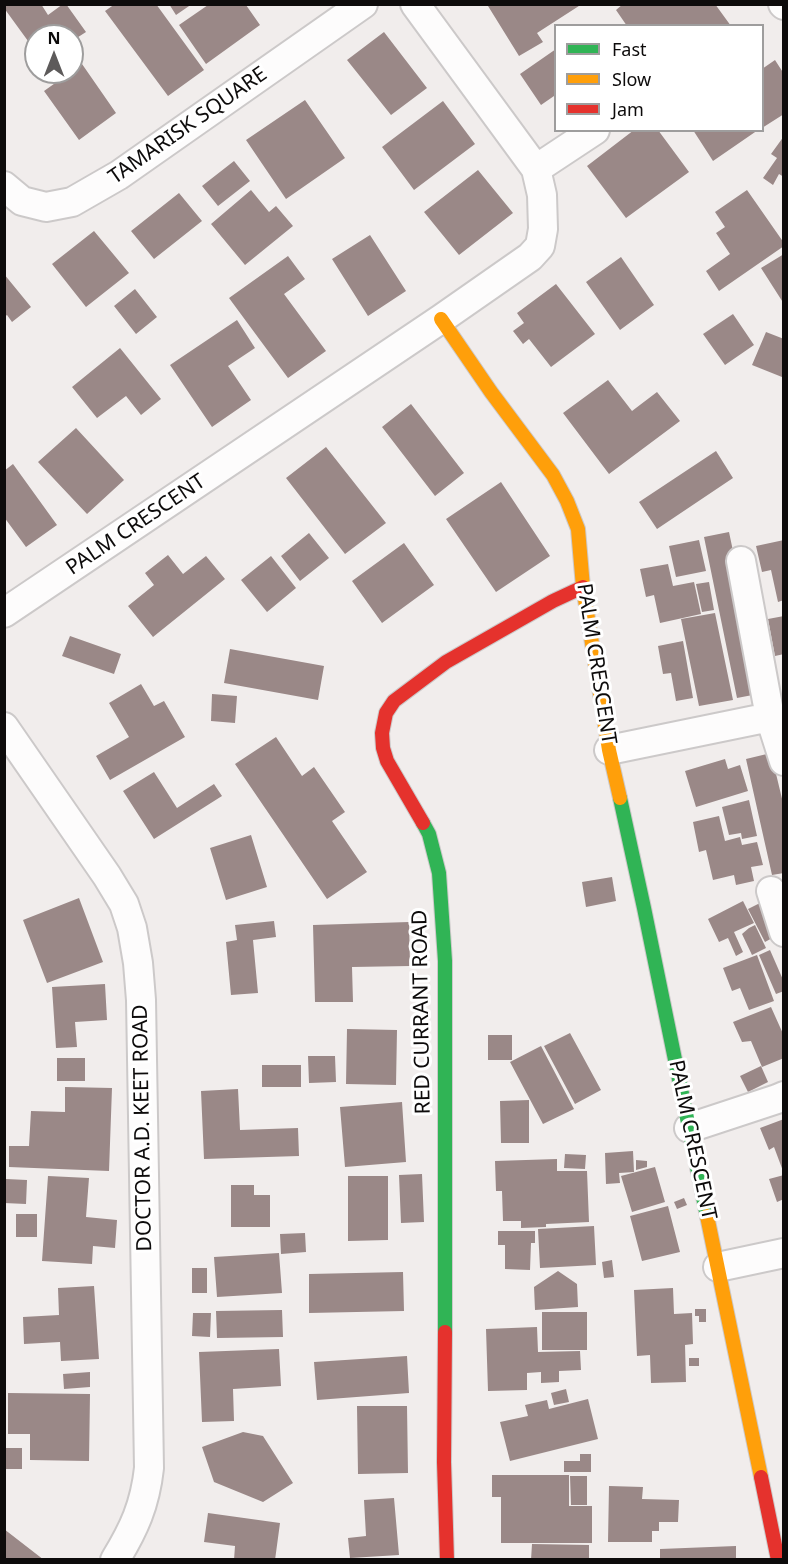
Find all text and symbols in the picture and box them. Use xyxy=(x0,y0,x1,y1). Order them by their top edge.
north arrow xyxy=(24,24,84,84)
legend xyxy=(554,24,764,132)
text: N xyxy=(47,27,61,49)
text: Fast xyxy=(612,37,647,61)
street label: TAMARISK SQUARE xyxy=(104,62,272,190)
text: Slow xyxy=(612,67,651,91)
text: Jam xyxy=(612,97,644,121)
street label: PALM CRESCENT xyxy=(62,469,210,581)
street label: PALM CRESCENT xyxy=(571,582,621,746)
street label: RED CURRANT ROAD xyxy=(408,910,436,1114)
street label: DOCTOR A.D. KEET ROAD xyxy=(128,1004,158,1252)
street label: PALM CRESCENT xyxy=(663,1058,721,1222)

